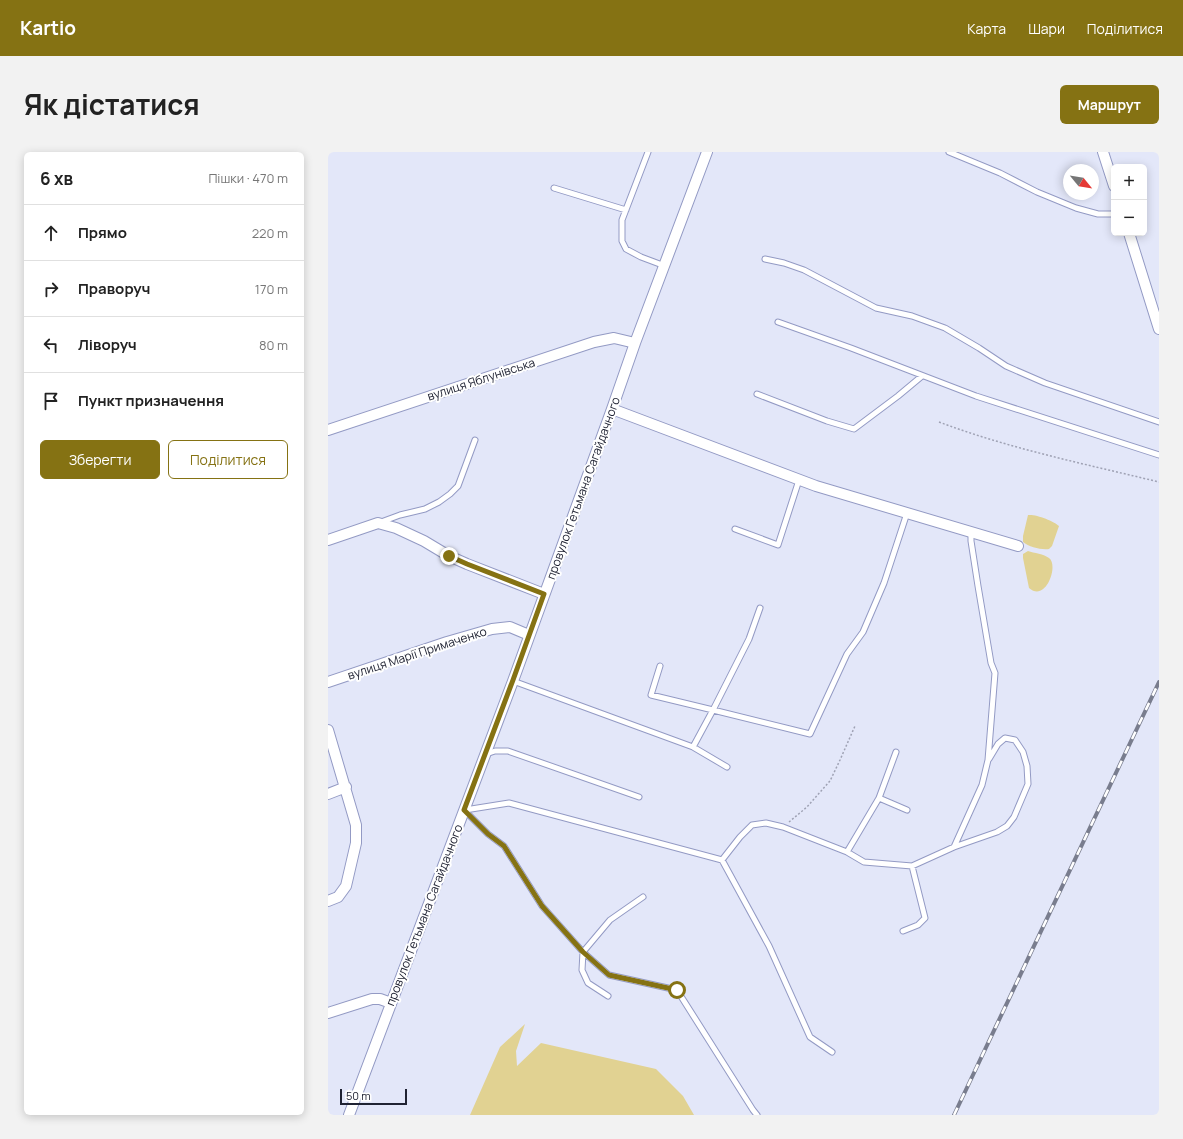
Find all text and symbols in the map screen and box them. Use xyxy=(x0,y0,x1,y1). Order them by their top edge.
text: Kartio xyxy=(20,15,76,41)
text: Карта xyxy=(967,19,1006,38)
text: Шари xyxy=(1028,19,1065,38)
text: Поділитися xyxy=(1087,19,1163,38)
text: Як дістатися xyxy=(24,85,200,123)
button: Маршрут xyxy=(1060,85,1159,124)
north arrow xyxy=(1063,164,1099,200)
map controls xyxy=(1111,164,1147,236)
button: + xyxy=(1111,164,1147,200)
text: 6 хв xyxy=(40,167,73,190)
text: Пішки · 470 m xyxy=(208,169,288,187)
button: − xyxy=(1111,200,1147,236)
icon: ahead xyxy=(40,222,62,244)
text: Прямо xyxy=(78,222,127,243)
text: 220 m xyxy=(252,224,288,242)
icon: right xyxy=(40,278,62,300)
text: Праворуч xyxy=(78,278,150,299)
text: 170 m xyxy=(255,280,288,298)
icon: left xyxy=(40,334,62,356)
text: Ліворуч xyxy=(78,334,137,355)
text: 80 m xyxy=(259,336,288,354)
street label: вулиця Яблунівська xyxy=(425,354,537,404)
icon: arrive xyxy=(40,390,62,412)
text: Пункт призначення xyxy=(78,390,224,411)
street label: провулок Гетьмана Сагайдачного xyxy=(542,394,624,582)
button: Зберегти xyxy=(40,440,160,479)
button: Поділитися xyxy=(168,440,288,479)
route end xyxy=(440,547,458,565)
street label: вулиця Марії Примаченко xyxy=(345,622,489,684)
street label: провулок Гетьмана Сагайдачного xyxy=(381,822,467,1008)
route start xyxy=(668,981,686,999)
scale bar xyxy=(340,1087,407,1106)
text: 50 m xyxy=(346,1088,371,1103)

